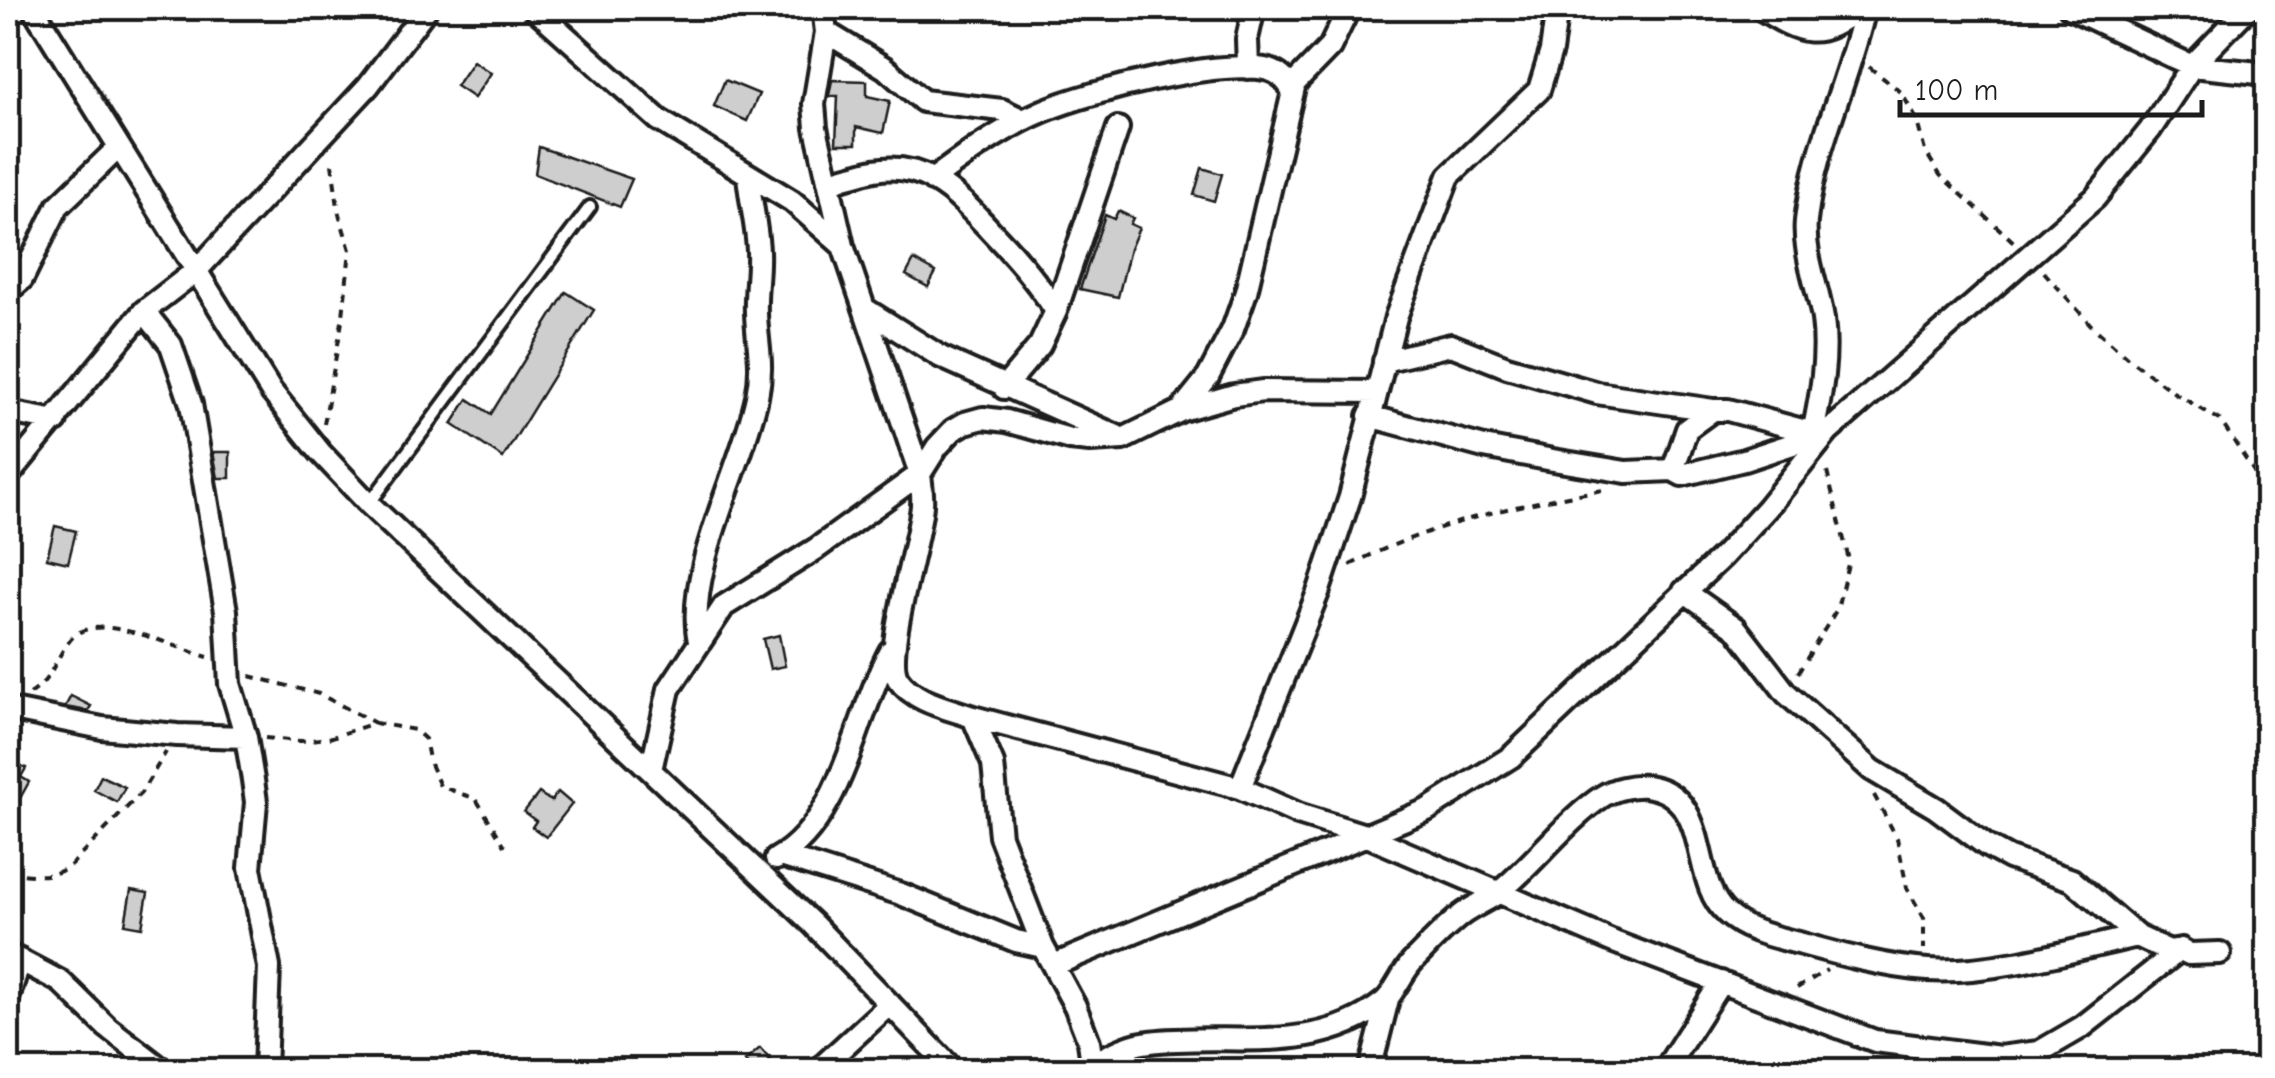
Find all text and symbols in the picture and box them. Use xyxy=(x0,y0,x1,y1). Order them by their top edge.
scale bar xyxy=(1900,55,2202,117)
text: 100 m xyxy=(1915,73,1998,108)

